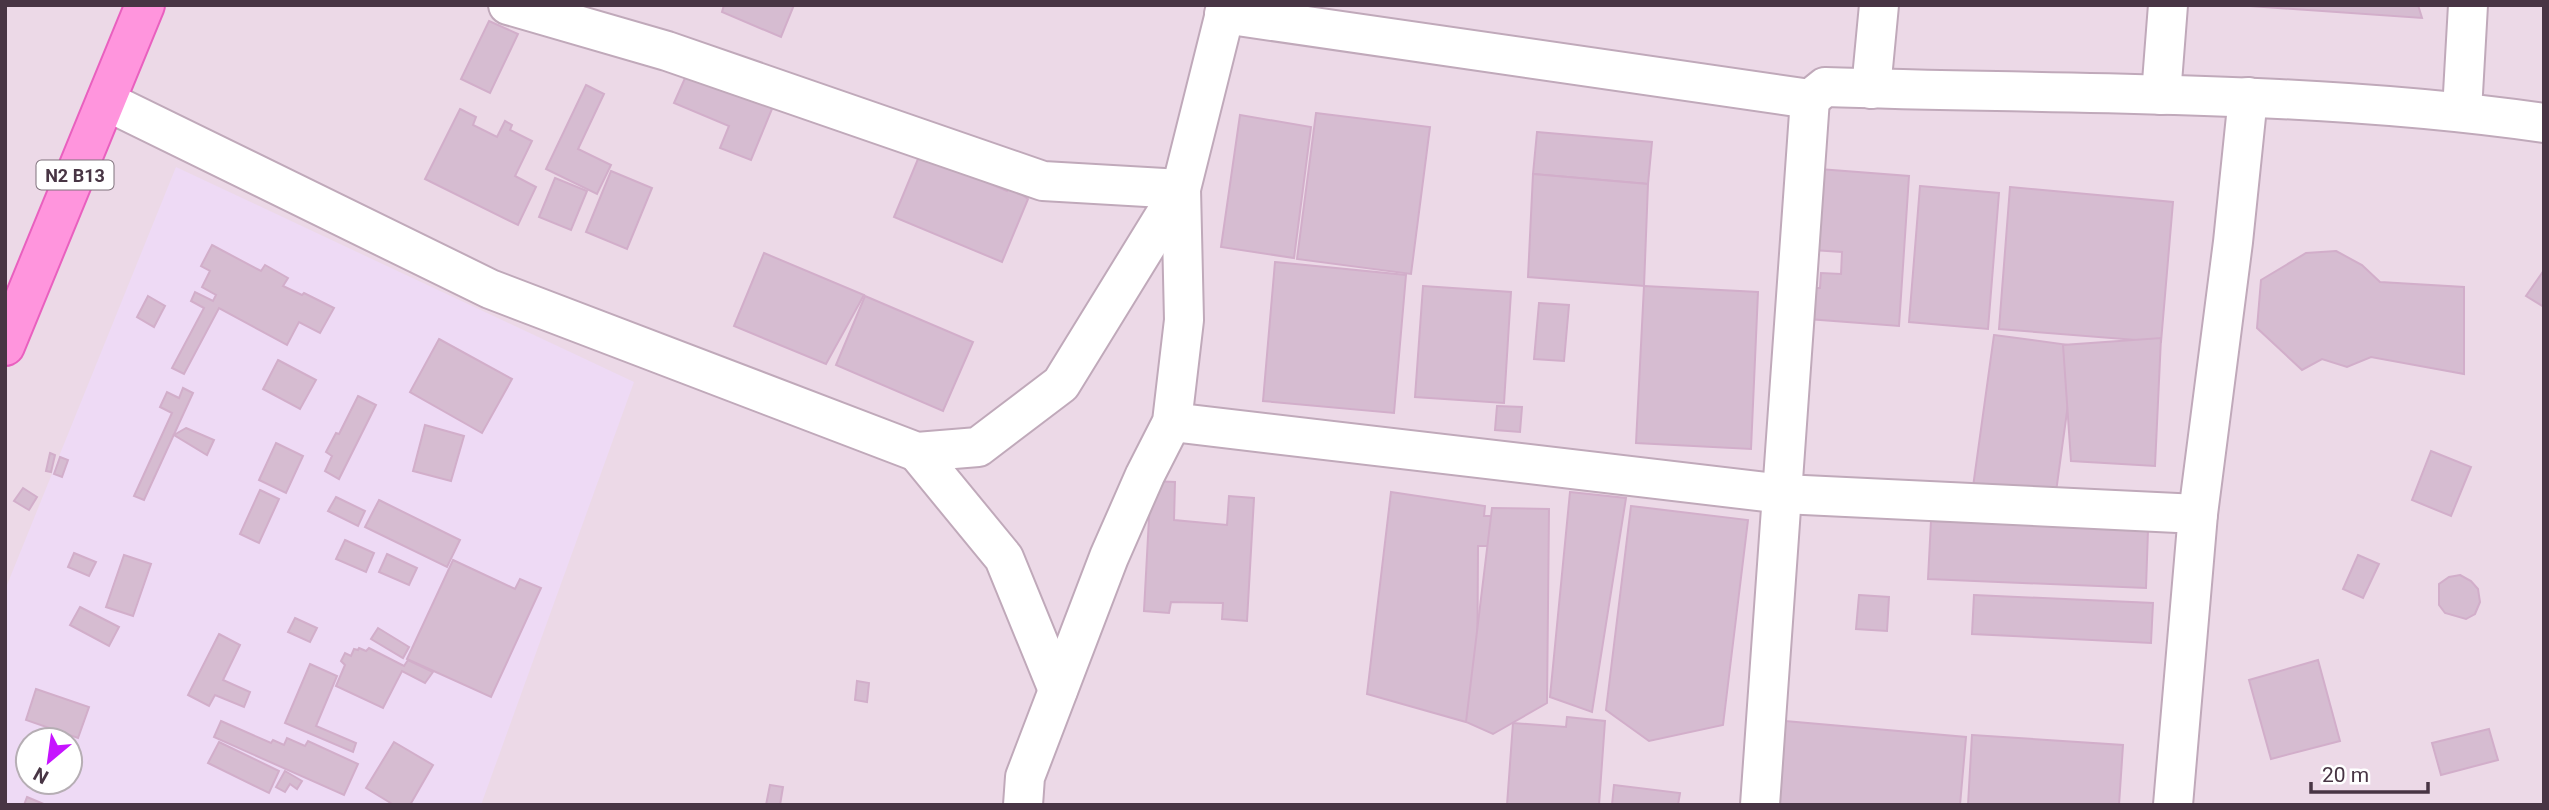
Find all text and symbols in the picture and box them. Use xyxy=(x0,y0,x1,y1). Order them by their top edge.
road number: N2 B13 xyxy=(36,160,114,190)
north arrow xyxy=(14,726,84,796)
scale bar xyxy=(2311,750,2428,794)
text: N xyxy=(30,762,52,789)
text: 20 m xyxy=(2322,763,2369,787)

